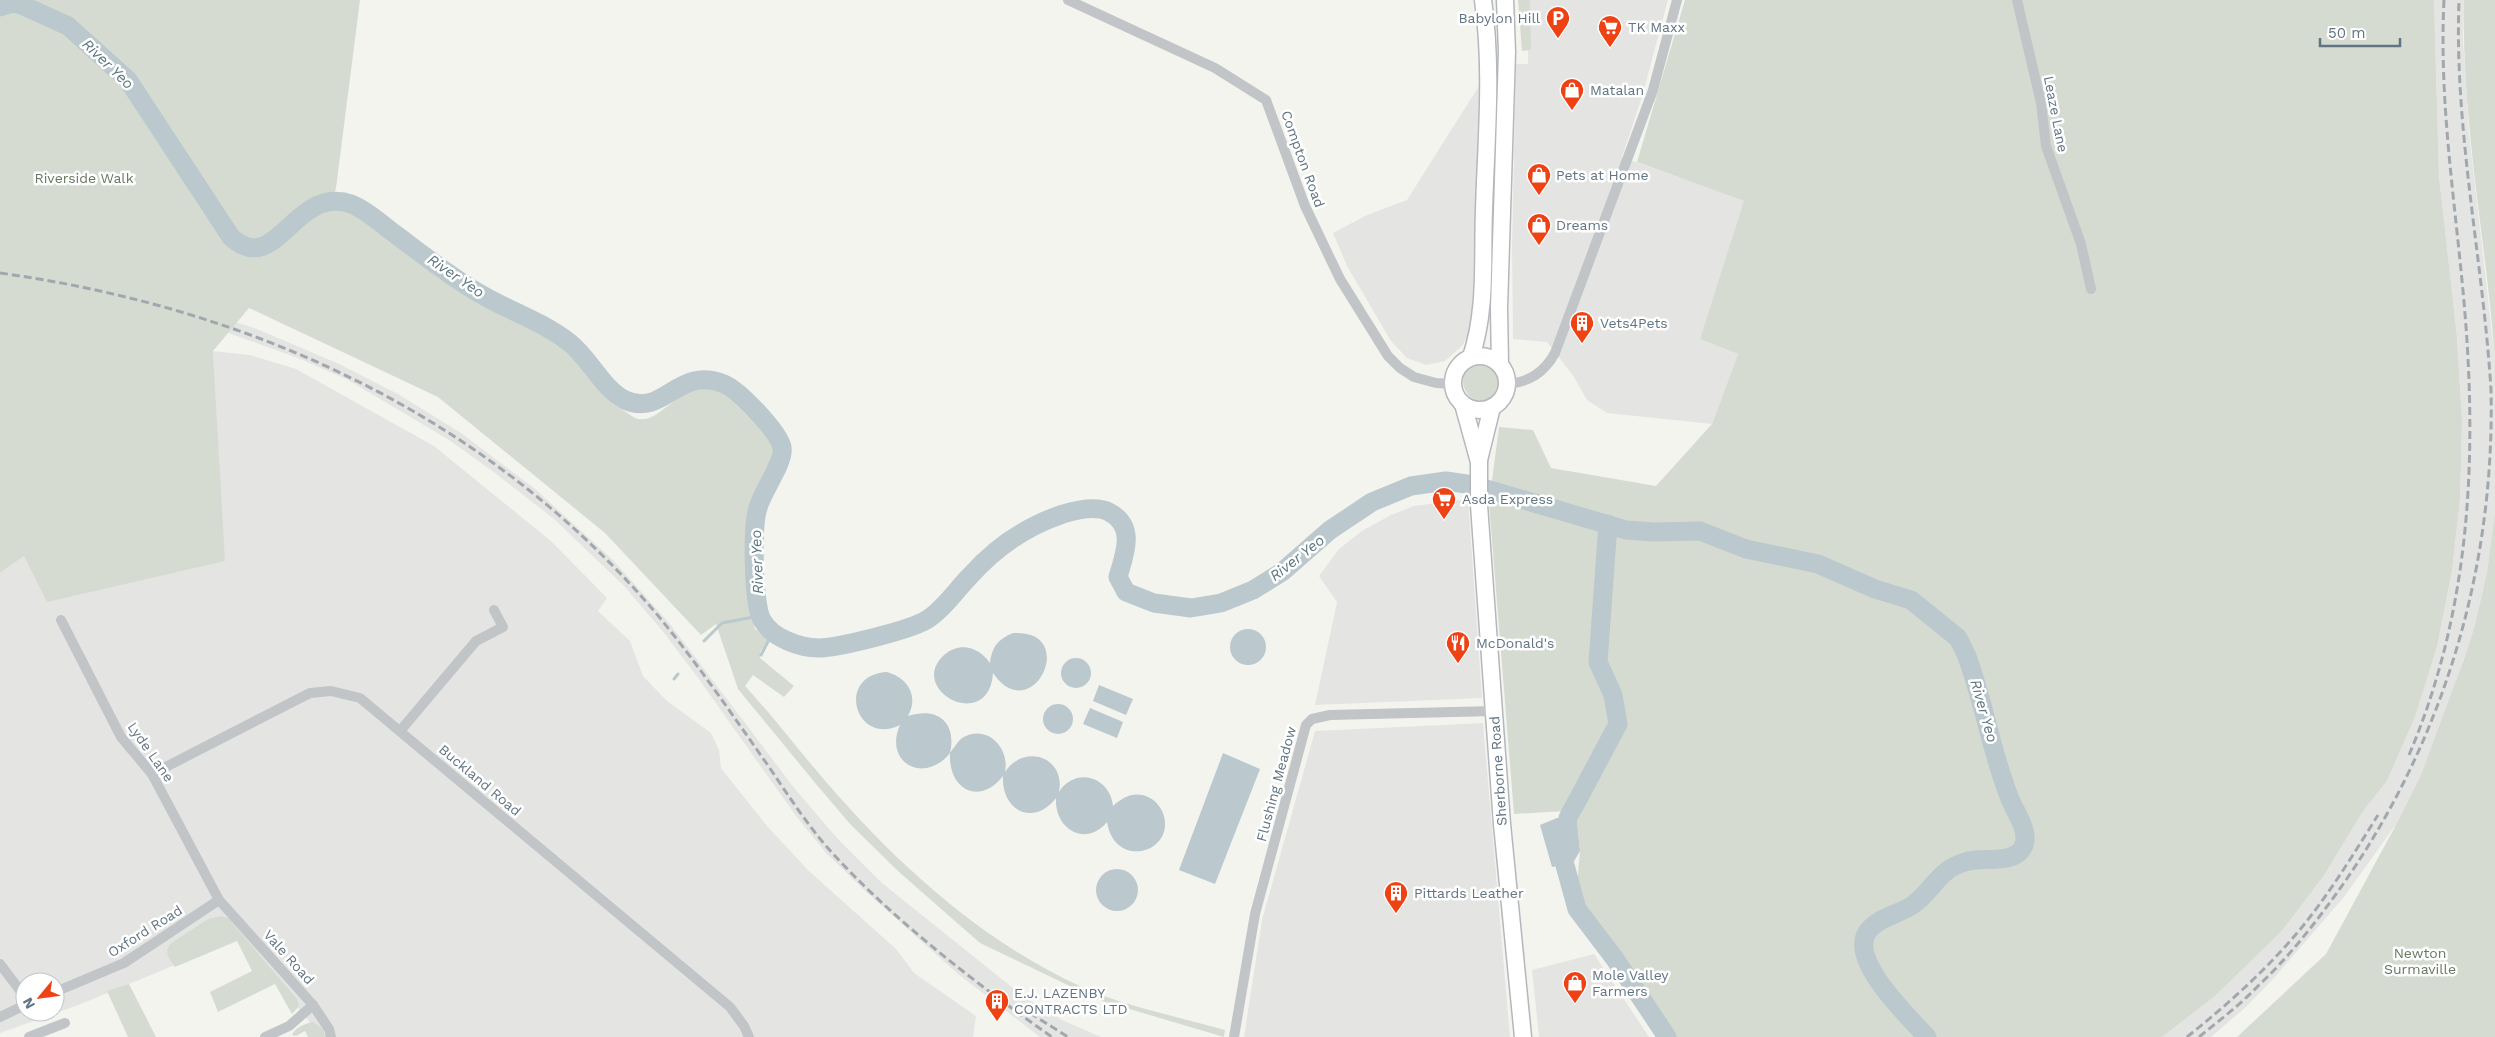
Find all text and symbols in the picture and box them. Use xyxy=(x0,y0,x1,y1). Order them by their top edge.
parking icon: Babylon Hill xyxy=(1545,5,1571,39)
place label: Babylon Hill xyxy=(1458,10,1541,26)
supermarket icon: TK Maxx xyxy=(1597,14,1623,48)
scale bar xyxy=(2320,15,2400,47)
place label: TK Maxx xyxy=(1628,19,1685,35)
text: 50 m xyxy=(2328,24,2365,42)
water label: River Yeo xyxy=(79,35,138,93)
street label: Leaze Lane xyxy=(2041,74,2071,154)
shop icon: Matalan xyxy=(1559,77,1585,111)
place label: Matalan xyxy=(1590,82,1644,98)
street label: Compton Road xyxy=(1278,108,1328,210)
shop icon: Pets at Home xyxy=(1526,162,1552,196)
place label: Pets at Home xyxy=(1556,167,1649,183)
park label: Riverside Walk xyxy=(34,170,134,186)
shop icon: Dreams xyxy=(1526,212,1552,246)
place label: Dreams xyxy=(1556,217,1608,233)
water label: River Yeo xyxy=(424,250,488,302)
building icon: Vets4Pets xyxy=(1569,310,1595,344)
place label: Vets4Pets xyxy=(1600,315,1668,331)
supermarket icon: Asda Express xyxy=(1431,486,1457,520)
place label: Asda Express xyxy=(1462,491,1553,507)
water label: River Yeo xyxy=(747,529,767,595)
water label: River Yeo xyxy=(1266,531,1328,585)
restaurant icon: McDonald's xyxy=(1445,630,1471,664)
place label: McDonald's xyxy=(1476,635,1554,651)
water label: River Yeo xyxy=(1966,677,2002,745)
street label: Sherborne Road xyxy=(1486,716,1510,826)
street label: Lyde Lane xyxy=(125,719,177,785)
street label: Flushing Meadow xyxy=(1253,724,1299,843)
street label: Buckland Road xyxy=(436,741,524,819)
building icon: Pittards Leather xyxy=(1383,880,1409,914)
place label: Pittards Leather xyxy=(1414,885,1524,901)
street label: Oxford Road xyxy=(105,902,185,960)
street label: Vale Road xyxy=(260,927,318,987)
park label: Newton Surmaville xyxy=(2384,945,2456,977)
place label: Mole Valley Farmers xyxy=(1592,967,1669,999)
shop icon: Mole Valley Farmers xyxy=(1562,970,1588,1004)
north arrow xyxy=(15,972,65,1022)
place label: E.J. LAZENBY CONTRACTS LTD xyxy=(1014,985,1128,1017)
building icon: E.J. LAZENBY CONTRACTS LTD xyxy=(984,988,1010,1022)
text: N xyxy=(19,995,38,1012)

